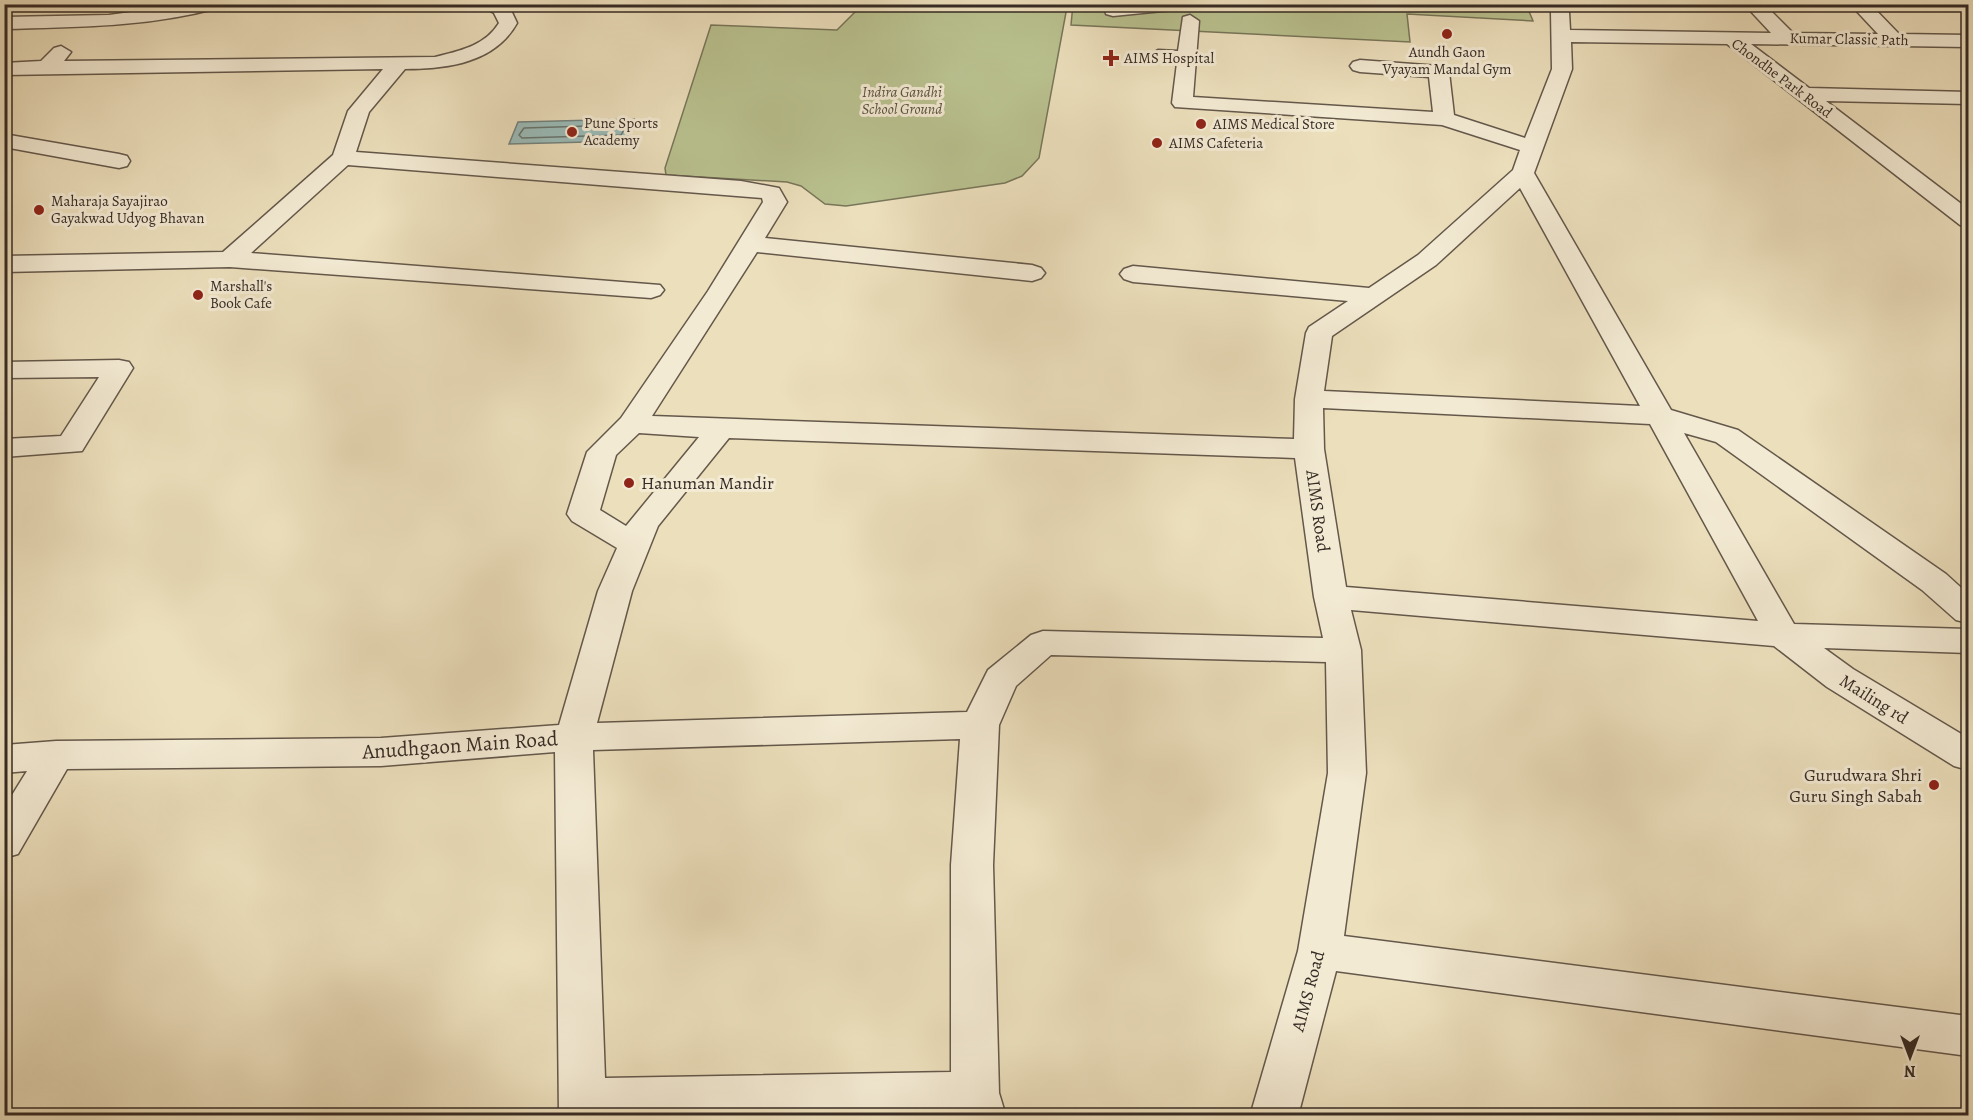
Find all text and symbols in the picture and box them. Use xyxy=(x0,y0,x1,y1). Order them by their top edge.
marker: Aundh Gaon Vyayam Mandal Gym xyxy=(1440,27,1454,41)
street label: Kumar Classic Path xyxy=(1789,28,1909,50)
street label: Chondhe Park Road xyxy=(1728,34,1837,123)
place label: Aundh Gaon Vyayam Mandal Gym xyxy=(1381,42,1512,79)
place label: AIMS Hospital xyxy=(1123,48,1214,68)
marker: AIMS Hospital xyxy=(1102,49,1120,67)
park label: Indira Gandhi School Ground xyxy=(862,82,942,119)
place label: Pune Sports Academy xyxy=(583,113,658,150)
place label: AIMS Medical Store xyxy=(1212,114,1335,134)
marker: AIMS Medical Store xyxy=(1194,117,1208,131)
marker: Pune Sports Academy xyxy=(565,125,579,139)
place label: AIMS Cafeteria xyxy=(1168,133,1263,153)
marker: AIMS Cafeteria xyxy=(1150,136,1164,150)
place label: Maharaja Sayajirao Gayakwad Udyog Bhavan xyxy=(51,191,204,228)
marker: Maharaja Sayajirao Gayakwad Udyog Bhavan xyxy=(32,203,46,217)
place label: Marshall's Book Cafe xyxy=(210,276,272,313)
marker: Marshall's Book Cafe xyxy=(191,288,205,302)
street label: AIMS Road xyxy=(1300,467,1336,554)
place label: Hanuman Mandir xyxy=(641,471,774,495)
marker: Hanuman Mandir xyxy=(622,476,636,490)
street label: Mailing rd xyxy=(1835,668,1913,730)
street label: Anudhgaon Main Road xyxy=(360,724,559,766)
place label: Gurudwara Shri Guru Singh Sabah xyxy=(1789,763,1922,808)
marker: Gurudwara Shri Guru Singh Sabah xyxy=(1927,778,1941,792)
street label: AIMS Road xyxy=(1285,948,1330,1035)
north arrow xyxy=(1880,1027,1940,1087)
text: N xyxy=(1904,1060,1916,1082)

